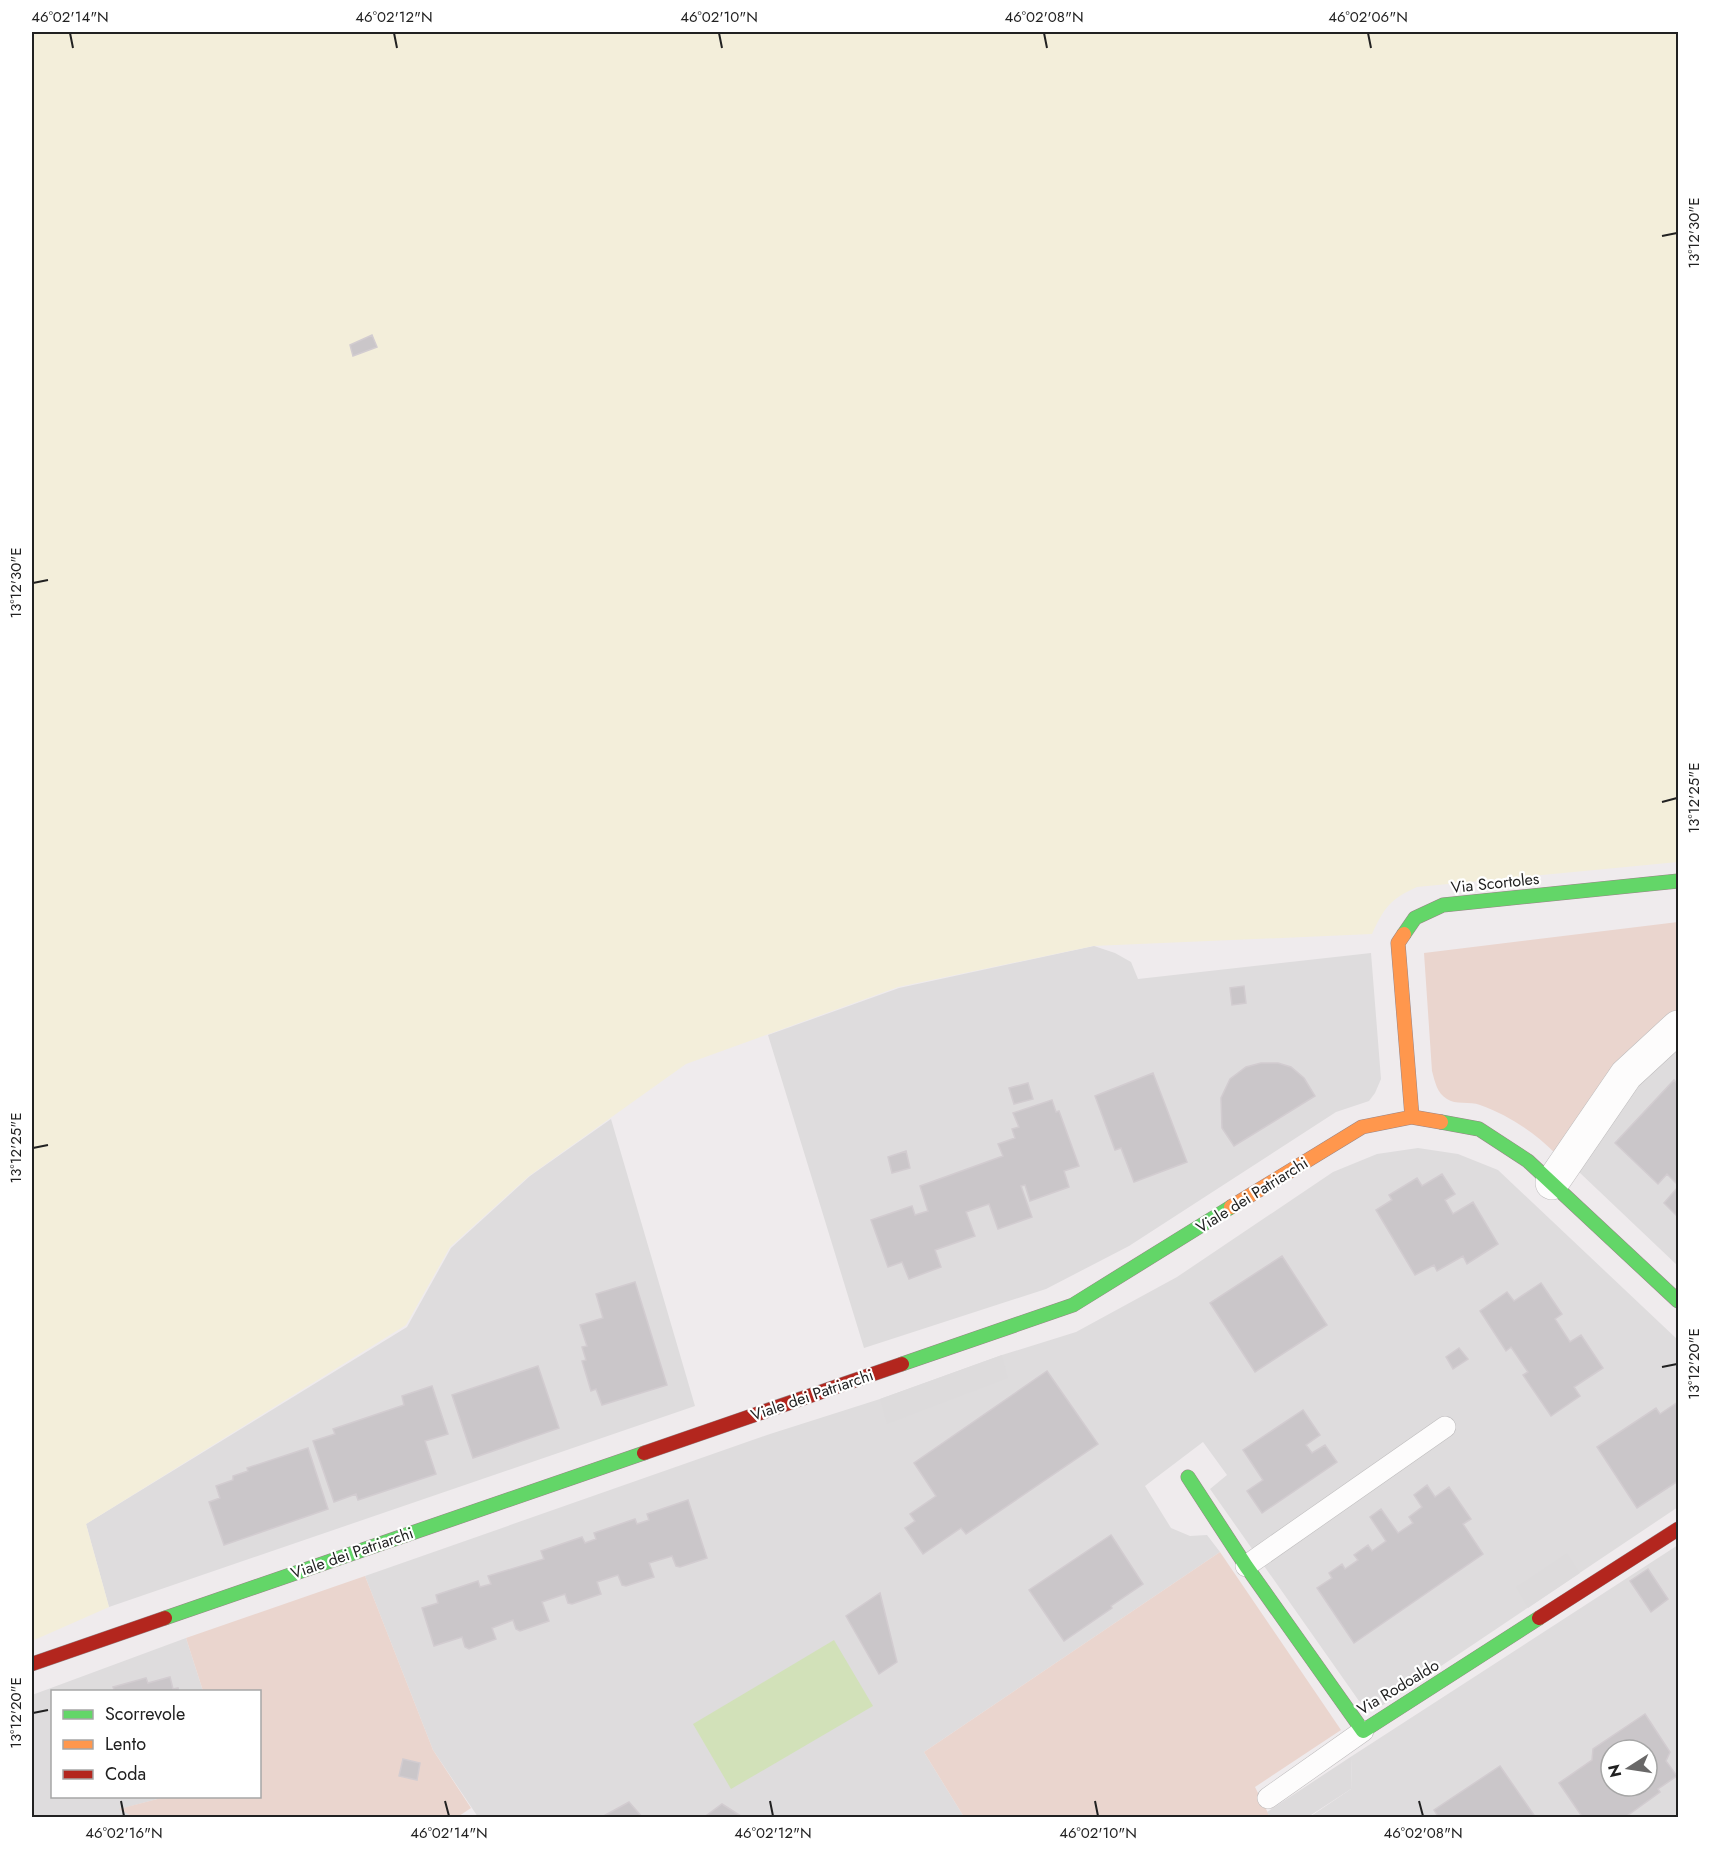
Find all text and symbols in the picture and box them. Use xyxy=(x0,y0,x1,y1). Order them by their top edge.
text: 46°02'14"N xyxy=(31,6,109,28)
text: 46°02'12"N xyxy=(355,6,433,28)
text: 46°02'10"N xyxy=(680,6,758,28)
text: 46°02'08"N xyxy=(1004,6,1084,28)
text: 46°02'06"N xyxy=(1328,6,1408,28)
text: 13°12'30"E xyxy=(1683,197,1705,269)
text: 13°12'30"E xyxy=(5,547,27,619)
text: 13°12'25"E xyxy=(1683,763,1705,833)
street label: Via Scortoles xyxy=(1450,867,1540,899)
text: 13°12'25"E xyxy=(5,1113,27,1183)
street label: Viale dei Patriarchi xyxy=(1192,1151,1312,1239)
text: 13°12'20"E xyxy=(1683,1328,1705,1400)
street label: Viale dei Patriarchi xyxy=(748,1363,876,1427)
street label: Viale dei Patriarchi xyxy=(288,1521,416,1585)
street label: Via Rodoaldo xyxy=(1353,1653,1444,1721)
text: 13°12'20"E xyxy=(5,1677,27,1749)
legend xyxy=(51,1690,261,1798)
text: Scorrevole xyxy=(105,1701,185,1727)
text: Lento xyxy=(105,1731,146,1757)
north arrow xyxy=(1599,1738,1659,1798)
text: Coda xyxy=(105,1761,146,1787)
text: N xyxy=(1602,1762,1627,1780)
text: 46°02'16"N xyxy=(85,1822,163,1844)
text: 46°02'14"N xyxy=(410,1822,488,1844)
text: 46°02'12"N xyxy=(734,1822,812,1844)
text: 46°02'10"N xyxy=(1059,1822,1137,1844)
text: 46°02'08"N xyxy=(1383,1822,1463,1844)

